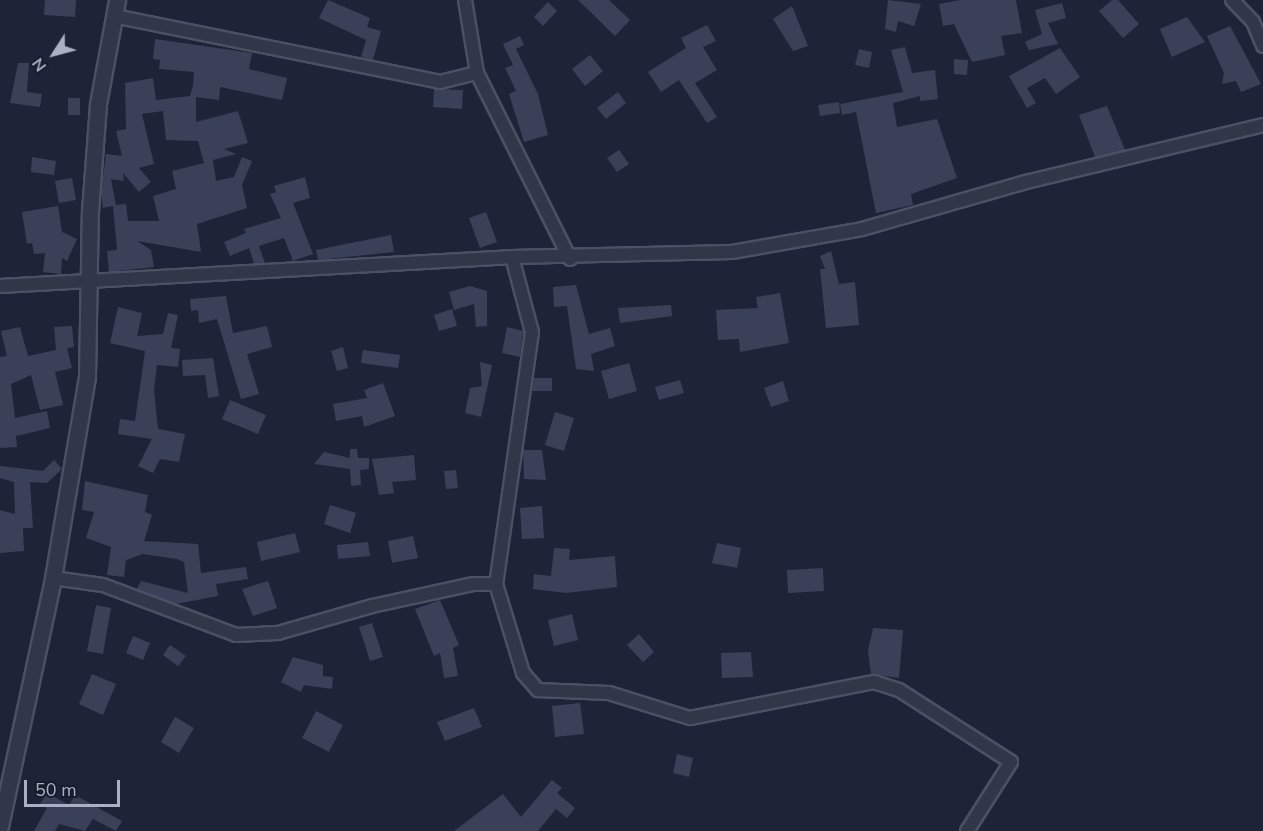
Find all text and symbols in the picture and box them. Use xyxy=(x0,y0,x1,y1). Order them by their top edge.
north arrow xyxy=(24,24,84,84)
text: N xyxy=(27,53,52,76)
scale bar xyxy=(27,768,123,806)
text: 50 m xyxy=(35,778,77,802)

